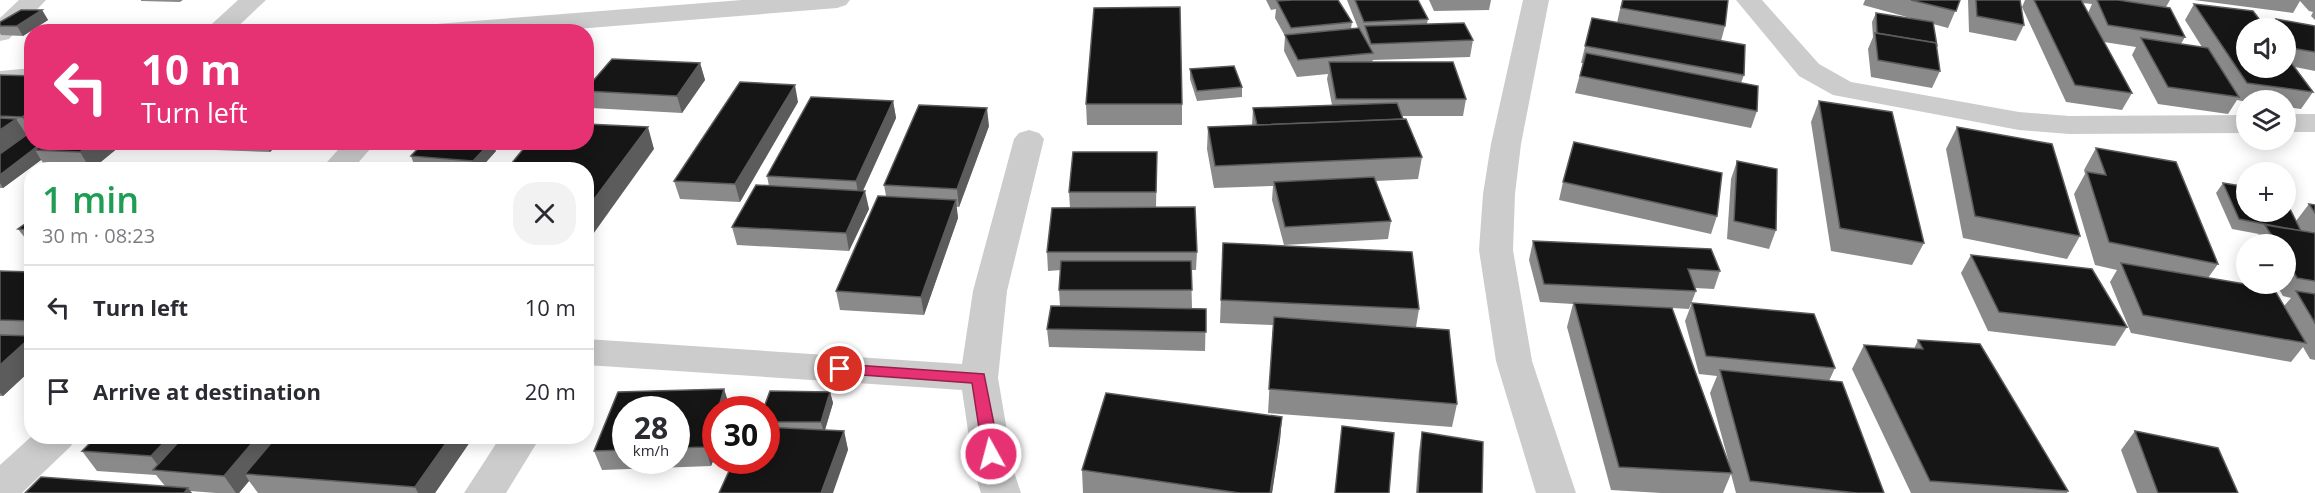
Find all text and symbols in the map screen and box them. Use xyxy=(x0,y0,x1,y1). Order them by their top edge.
map controls xyxy=(2236,18,2296,294)
button: sound xyxy=(2236,18,2296,78)
text: 10 m xyxy=(141,40,241,97)
icon: left xyxy=(42,48,120,126)
button: layers xyxy=(2236,90,2296,150)
text: Turn left xyxy=(141,94,248,131)
button: + xyxy=(2236,162,2296,222)
text: 1 min xyxy=(42,175,139,224)
button: close xyxy=(513,182,576,245)
text: 30 m · 08:23 xyxy=(42,222,155,249)
button: − xyxy=(2236,234,2296,294)
icon: left xyxy=(42,291,75,324)
text: Turn left xyxy=(93,292,188,322)
text: 10 m xyxy=(525,292,576,322)
pin xyxy=(814,343,865,394)
icon: arrive xyxy=(823,352,856,385)
icon: arrive xyxy=(42,375,75,408)
text: Arrive at destination xyxy=(93,376,321,406)
text: 20 m xyxy=(525,376,576,406)
speed limit sign: 30 xyxy=(702,396,780,474)
text: 28 xyxy=(634,407,668,448)
position arrow xyxy=(959,422,1023,486)
text: km/h xyxy=(633,440,669,460)

